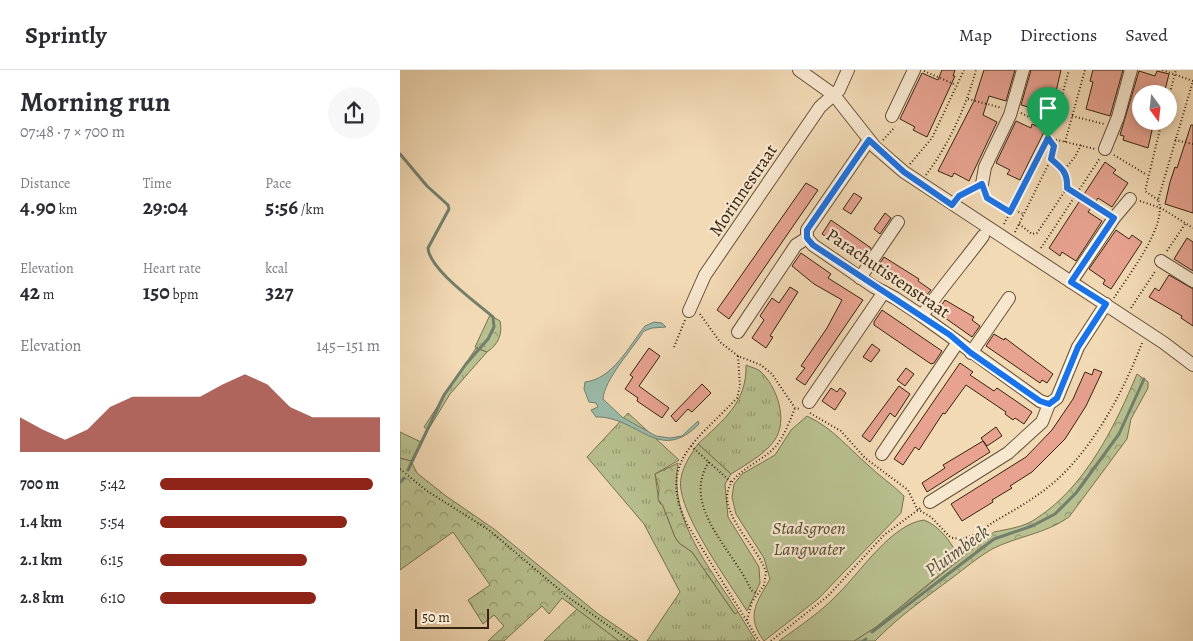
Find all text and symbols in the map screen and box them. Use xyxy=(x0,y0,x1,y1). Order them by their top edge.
text: Sprintly xyxy=(25,19,107,51)
text: Map xyxy=(959,23,992,47)
text: Directions xyxy=(1020,23,1097,47)
text: Saved xyxy=(1125,23,1168,47)
text: Morning run xyxy=(20,83,170,121)
north arrow xyxy=(1132,85,1178,130)
map controls xyxy=(1132,85,1177,130)
button: share xyxy=(328,87,380,139)
pin xyxy=(1027,87,1069,138)
icon: arrive xyxy=(1034,94,1062,122)
text: 07:48 · 7 × 700 m xyxy=(20,121,125,143)
street label: Morinnestraat xyxy=(703,139,783,241)
text: Distance xyxy=(20,174,70,193)
text: Time xyxy=(143,174,172,193)
text: Pace xyxy=(265,174,291,193)
text: 4.90 xyxy=(20,193,56,221)
text: 29:04 xyxy=(143,193,188,221)
text: 5:56 xyxy=(265,193,298,221)
text: km xyxy=(56,200,77,219)
text: /km xyxy=(298,200,324,219)
street label: Parachutistenstraat xyxy=(821,223,955,323)
text: Elevation xyxy=(20,259,74,278)
text: Heart rate xyxy=(143,259,201,278)
text: kcal xyxy=(265,259,288,278)
text: 42 xyxy=(20,278,40,306)
text: 150 xyxy=(143,278,170,306)
text: 327 xyxy=(265,278,293,306)
text: m xyxy=(40,285,54,304)
text: bpm xyxy=(170,285,199,304)
text: Elevation xyxy=(20,335,81,357)
text: 145–151 m xyxy=(316,335,380,357)
text: 700 m xyxy=(20,473,59,495)
text: 5:42 xyxy=(100,473,126,495)
text: 1.4 km xyxy=(20,511,62,533)
text: 5:54 xyxy=(100,511,125,533)
park label: Stadsgroen Langwater xyxy=(772,516,846,561)
water label: Pluimbeek xyxy=(920,519,994,583)
text: 2.1 km xyxy=(20,549,62,571)
text: 6:15 xyxy=(100,549,124,571)
text: 2.8 km xyxy=(20,587,64,609)
text: 6:10 xyxy=(100,587,125,609)
scale bar xyxy=(415,606,489,629)
text: 50 m xyxy=(422,608,450,627)

